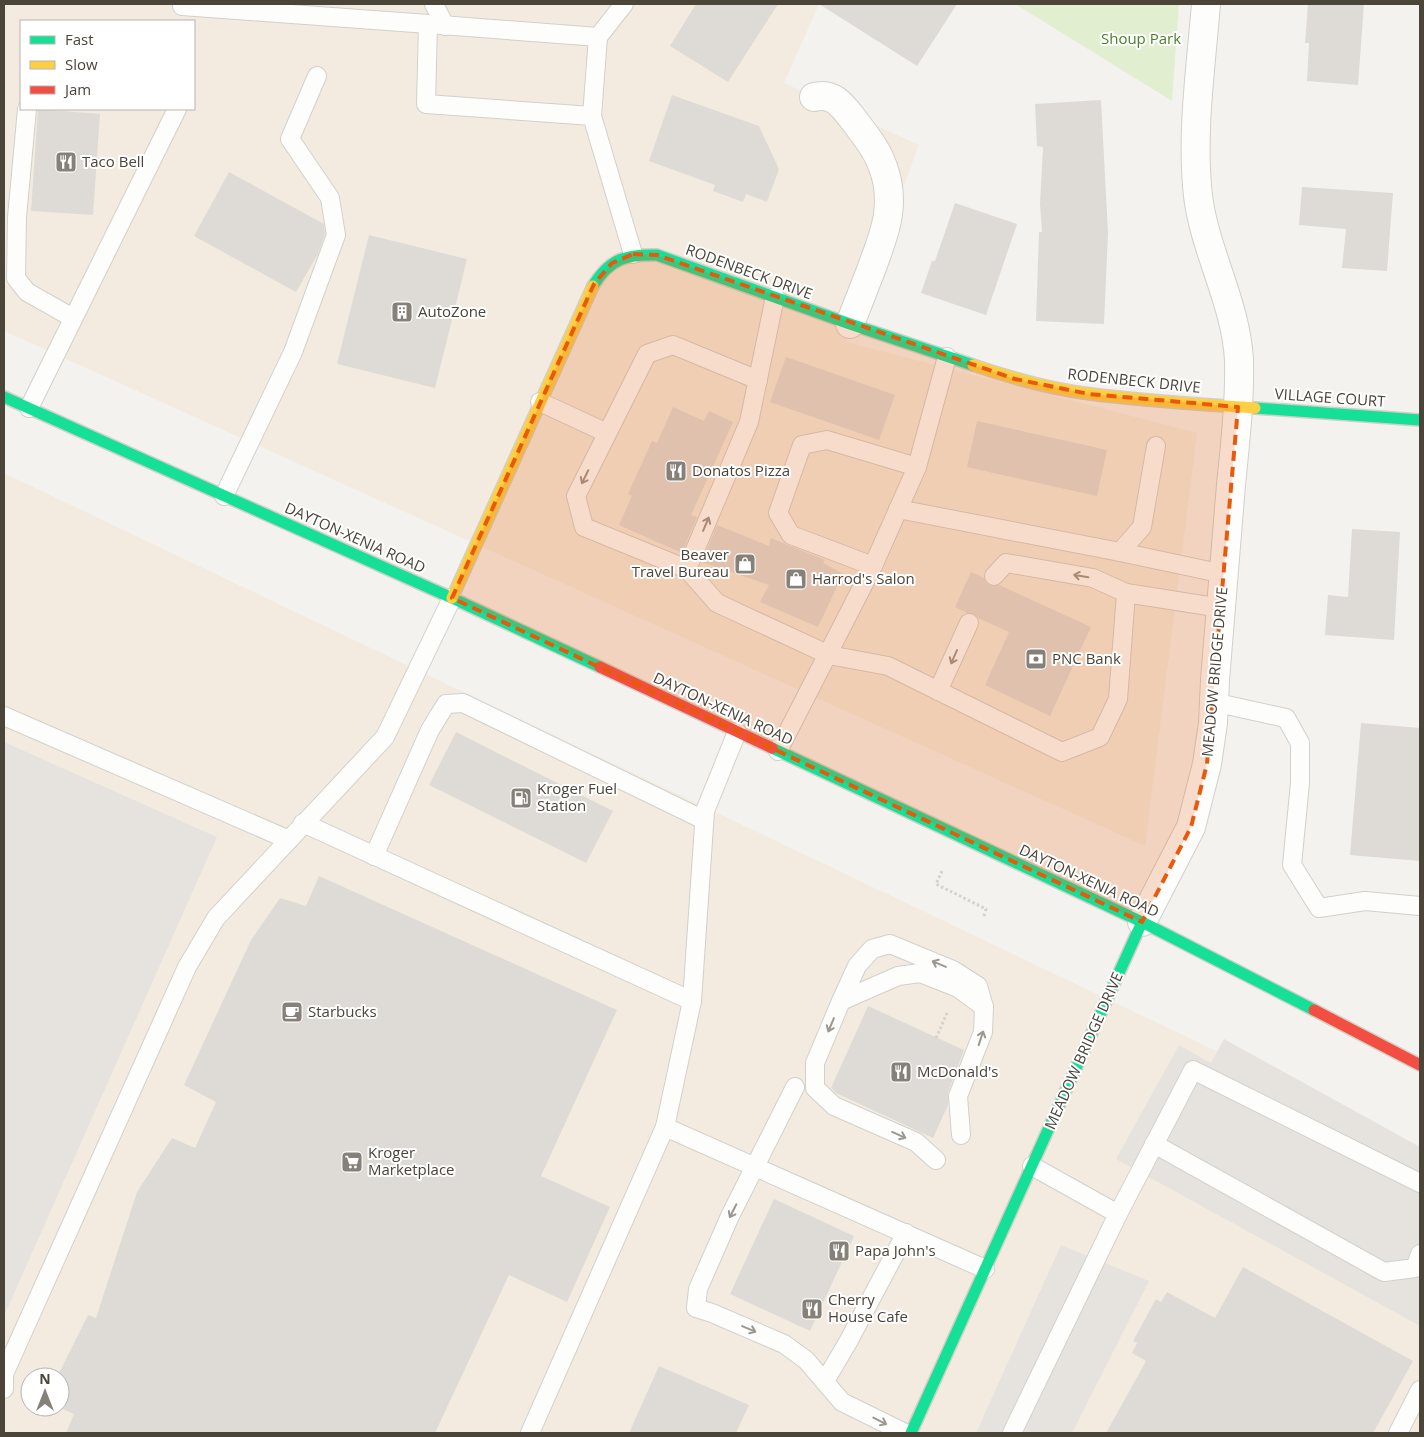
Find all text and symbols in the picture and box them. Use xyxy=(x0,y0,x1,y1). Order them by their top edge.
legend xyxy=(20,20,195,110)
park label: Shoup Park xyxy=(1101,28,1181,48)
text: Fast xyxy=(65,29,94,49)
text: Slow xyxy=(65,54,98,74)
text: Jam xyxy=(63,79,91,99)
restaurant icon: Taco Bell xyxy=(54,150,78,174)
place label: Taco Bell xyxy=(82,151,144,171)
street label: RODENBECK DRIVE xyxy=(683,239,816,303)
building icon: AutoZone xyxy=(390,300,414,324)
place label: AutoZone xyxy=(418,301,486,321)
street label: RODENBECK DRIVE xyxy=(1067,363,1202,397)
street label: VILLAGE COURT xyxy=(1274,383,1387,411)
restaurant icon: Donatos Pizza xyxy=(664,459,688,483)
place label: Donatos Pizza xyxy=(692,460,790,480)
one-way arrow xyxy=(580,469,590,484)
street label: DAYTON-XENIA ROAD xyxy=(282,497,429,577)
one-way arrow xyxy=(702,517,711,532)
place label: Beaver Travel Bureau xyxy=(632,544,729,581)
shop icon: Beaver Travel Bureau xyxy=(733,552,757,576)
shop icon: Harrod's Salon xyxy=(784,567,808,591)
place label: Harrod's Salon xyxy=(812,568,915,588)
one-way arrow xyxy=(1074,570,1090,580)
street label: MEADOW BRIDGE DRIVE xyxy=(1197,586,1231,758)
bank icon: PNC Bank xyxy=(1024,647,1048,671)
place label: PNC Bank xyxy=(1052,648,1121,668)
one-way arrow xyxy=(948,649,958,664)
street label: DAYTON-XENIA ROAD xyxy=(650,667,797,749)
place label: Kroger Fuel Station xyxy=(537,778,617,815)
fuel station icon: Kroger Fuel Station xyxy=(509,786,533,810)
street label: DAYTON-XENIA ROAD xyxy=(1016,839,1163,921)
one-way arrow xyxy=(932,959,947,969)
street label: MEADOW BRIDGE DRIVE xyxy=(1039,969,1127,1132)
cafe icon: Starbucks xyxy=(280,1000,304,1024)
place label: Starbucks xyxy=(308,1001,377,1021)
one-way arrow xyxy=(826,1017,836,1032)
one-way arrow xyxy=(976,1030,986,1046)
restaurant icon: McDonald's xyxy=(889,1060,913,1084)
place label: McDonald's xyxy=(917,1061,999,1081)
one-way arrow xyxy=(891,1130,906,1140)
place label: Kroger Marketplace xyxy=(368,1142,455,1179)
supermarket icon: Kroger Marketplace xyxy=(340,1150,364,1174)
one-way arrow xyxy=(728,1203,738,1218)
restaurant icon: Papa John's xyxy=(827,1239,851,1263)
place label: Papa John's xyxy=(855,1240,936,1260)
place label: Cherry House Cafe xyxy=(828,1289,908,1326)
restaurant icon: Cherry House Cafe xyxy=(800,1297,824,1321)
one-way arrow xyxy=(741,1324,756,1334)
north arrow xyxy=(20,1367,70,1417)
text: N xyxy=(39,1369,51,1388)
one-way arrow xyxy=(872,1416,887,1426)

